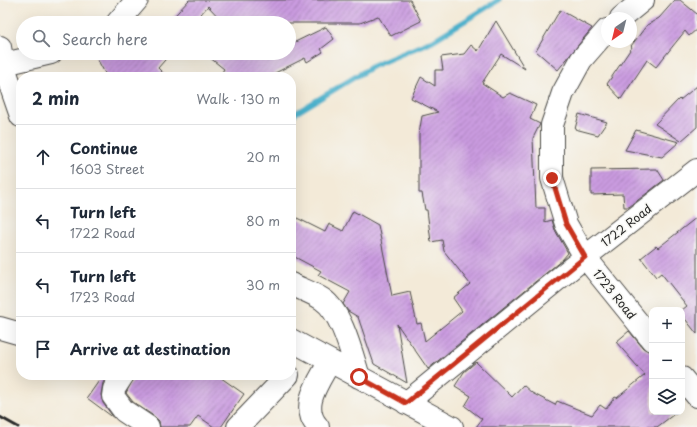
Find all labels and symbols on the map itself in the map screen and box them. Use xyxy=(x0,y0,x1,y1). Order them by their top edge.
north arrow xyxy=(601,12,637,48)
route end xyxy=(543,169,561,187)
street label: 1722 Road xyxy=(597,199,655,251)
street label: 1723 Road xyxy=(589,265,641,323)
route start xyxy=(350,368,368,386)

